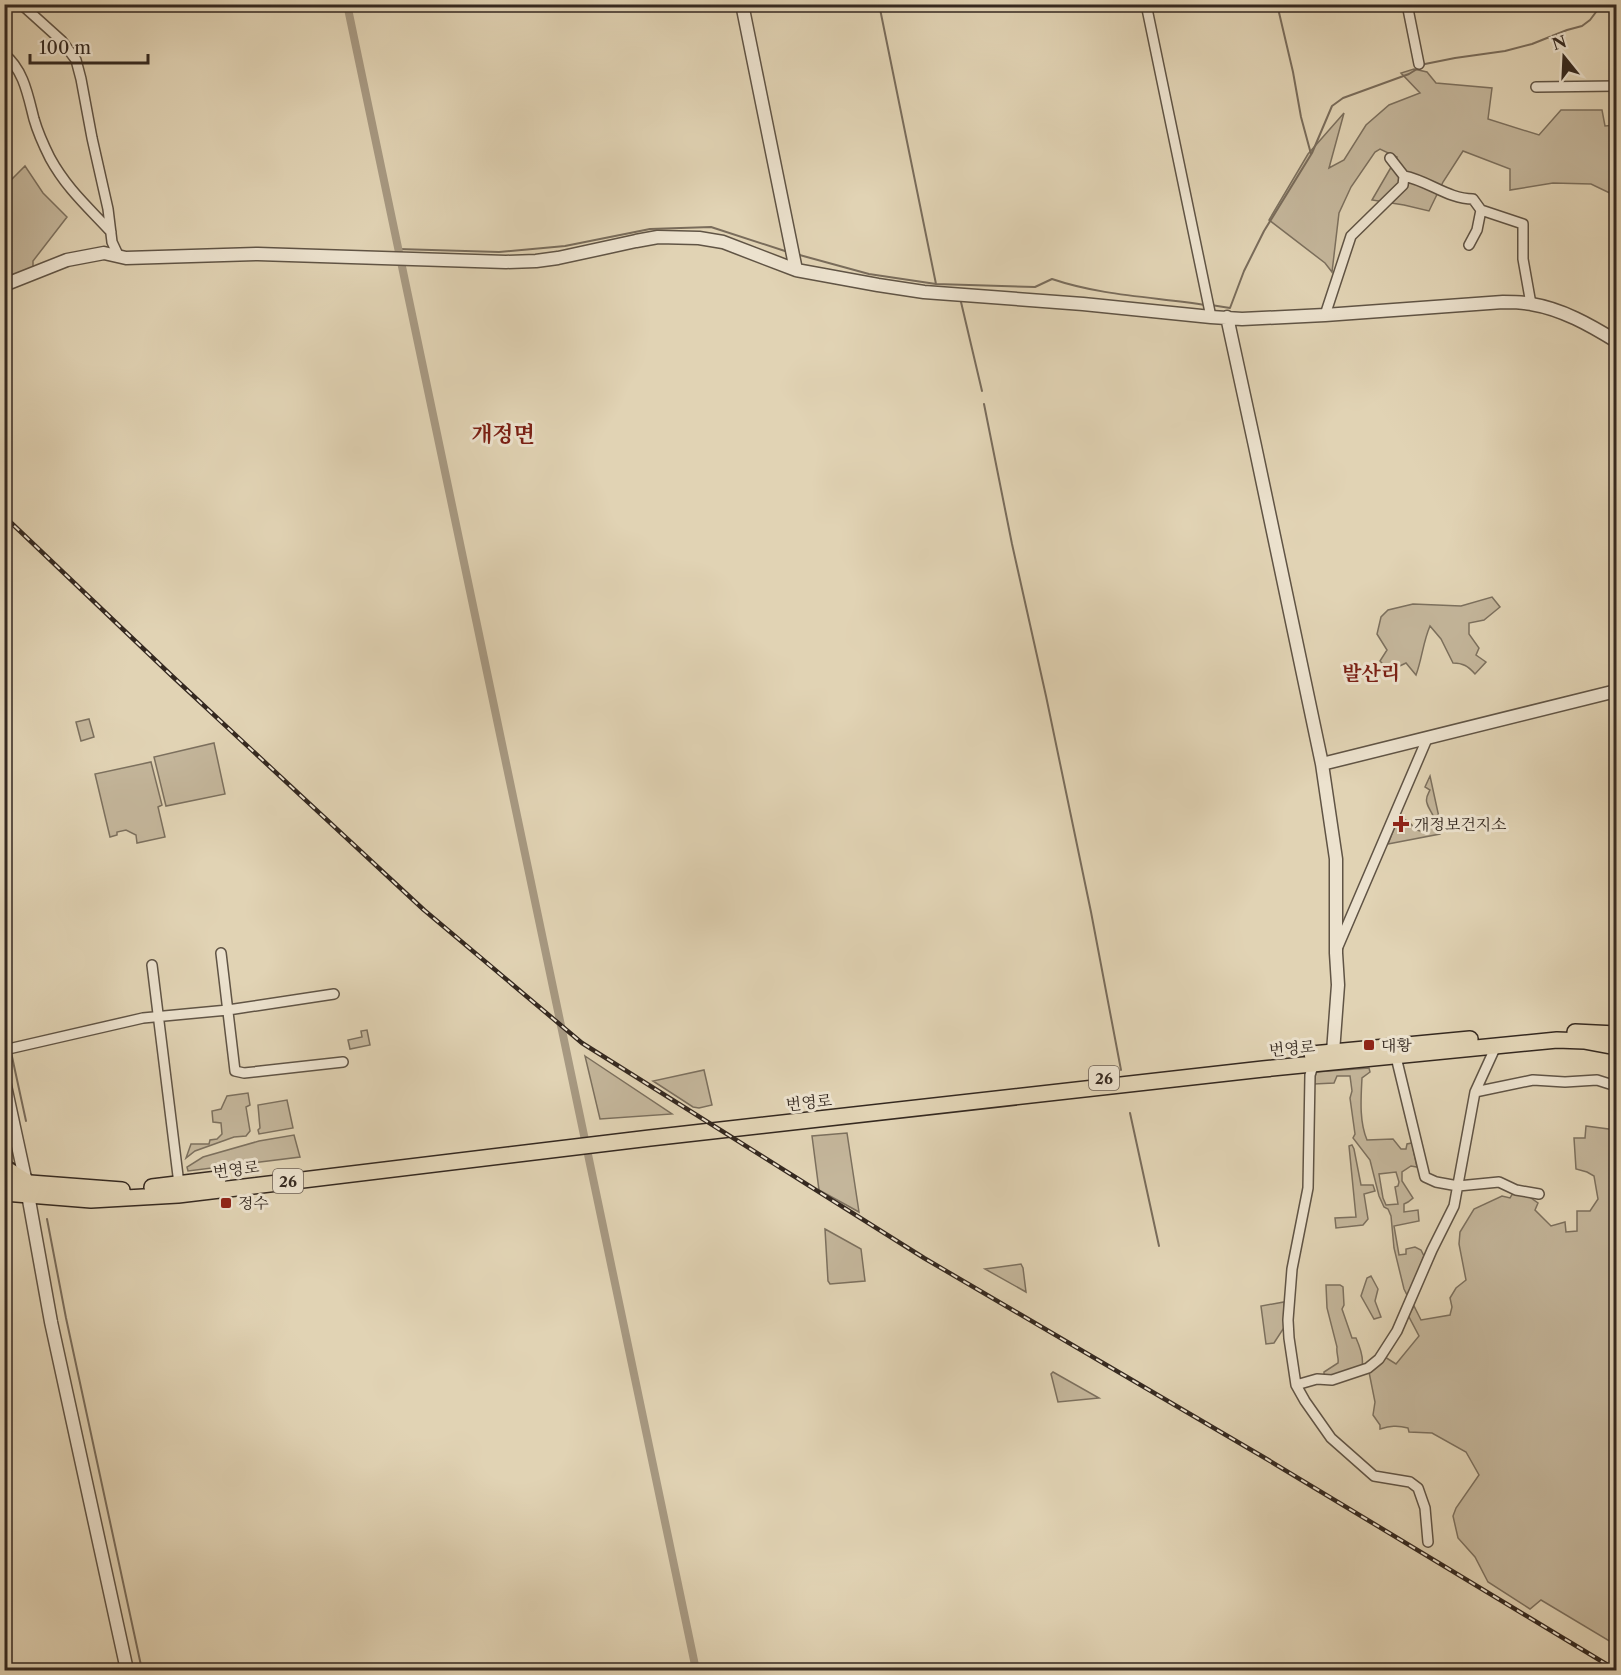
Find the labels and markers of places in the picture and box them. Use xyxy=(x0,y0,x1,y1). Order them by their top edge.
place label: 개정보건지소 xyxy=(1414,814,1507,834)
marker: 개정보건지소 xyxy=(1392,815,1410,833)
place label: 대황 xyxy=(1381,1035,1412,1055)
marker: 대황 xyxy=(1362,1038,1376,1052)
place label: 정수 xyxy=(238,1193,269,1213)
marker: 정수 xyxy=(219,1196,233,1210)

